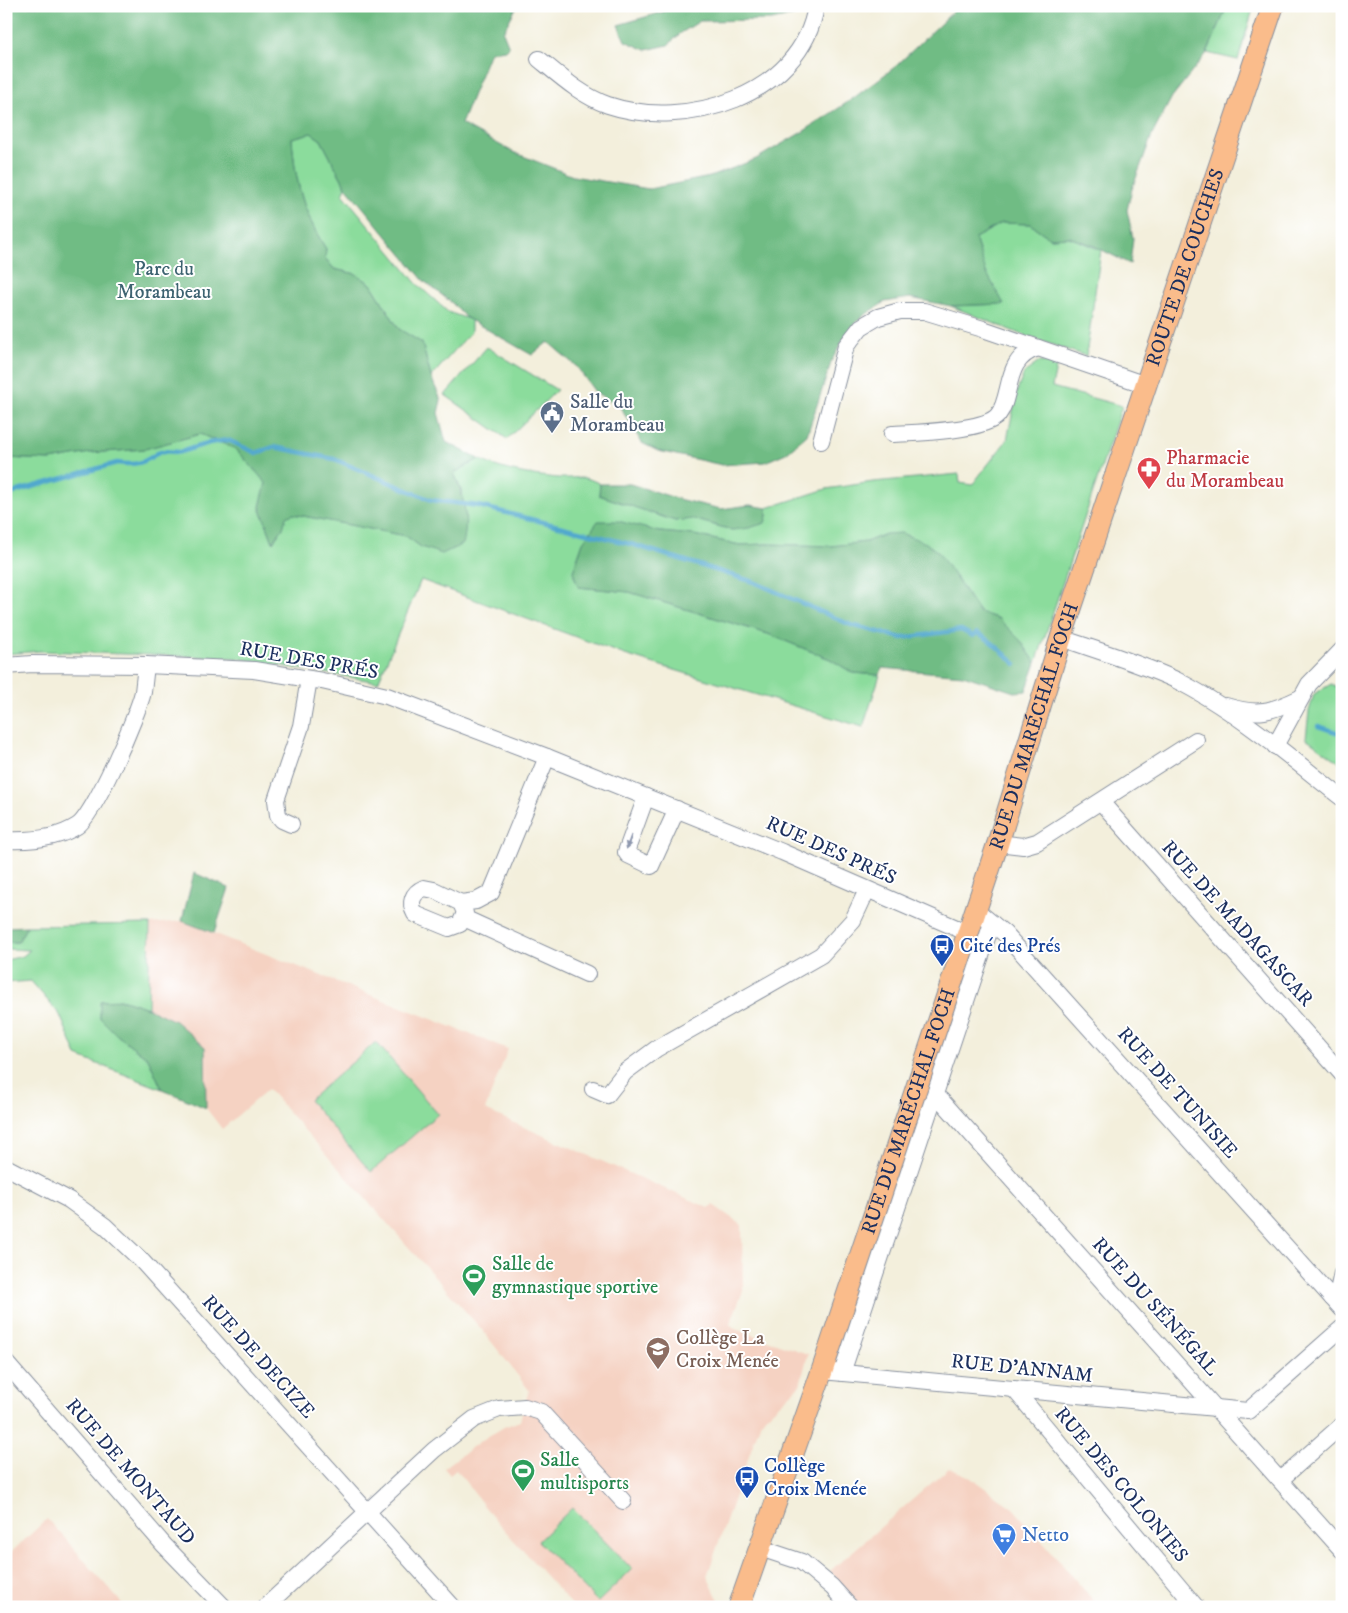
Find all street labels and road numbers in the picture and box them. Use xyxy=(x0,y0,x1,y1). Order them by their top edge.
street label: ROUTE DE COUCHES xyxy=(1141,165,1230,370)
street label: RUE DU MARÉCHAL FOCH xyxy=(984,599,1085,853)
street label: RUE DES PRÉS xyxy=(238,637,380,685)
street label: RUE DES PRÉS xyxy=(762,811,900,891)
street label: RUE DE MADAGASCAR xyxy=(1156,836,1318,1012)
street label: RUE DU MARÉCHAL FOCH xyxy=(856,985,961,1238)
street label: RUE DE TUNISIE xyxy=(1111,1022,1243,1164)
street label: RUE DU SÉNÉGAL xyxy=(1086,1233,1224,1382)
street label: RUE DE DECIZE xyxy=(196,1290,320,1424)
street label: RUE D'ANNAM xyxy=(950,1349,1094,1389)
street label: RUE DE MONTAUD xyxy=(60,1394,200,1550)
street label: RUE DES COLONIES xyxy=(1049,1402,1193,1568)

